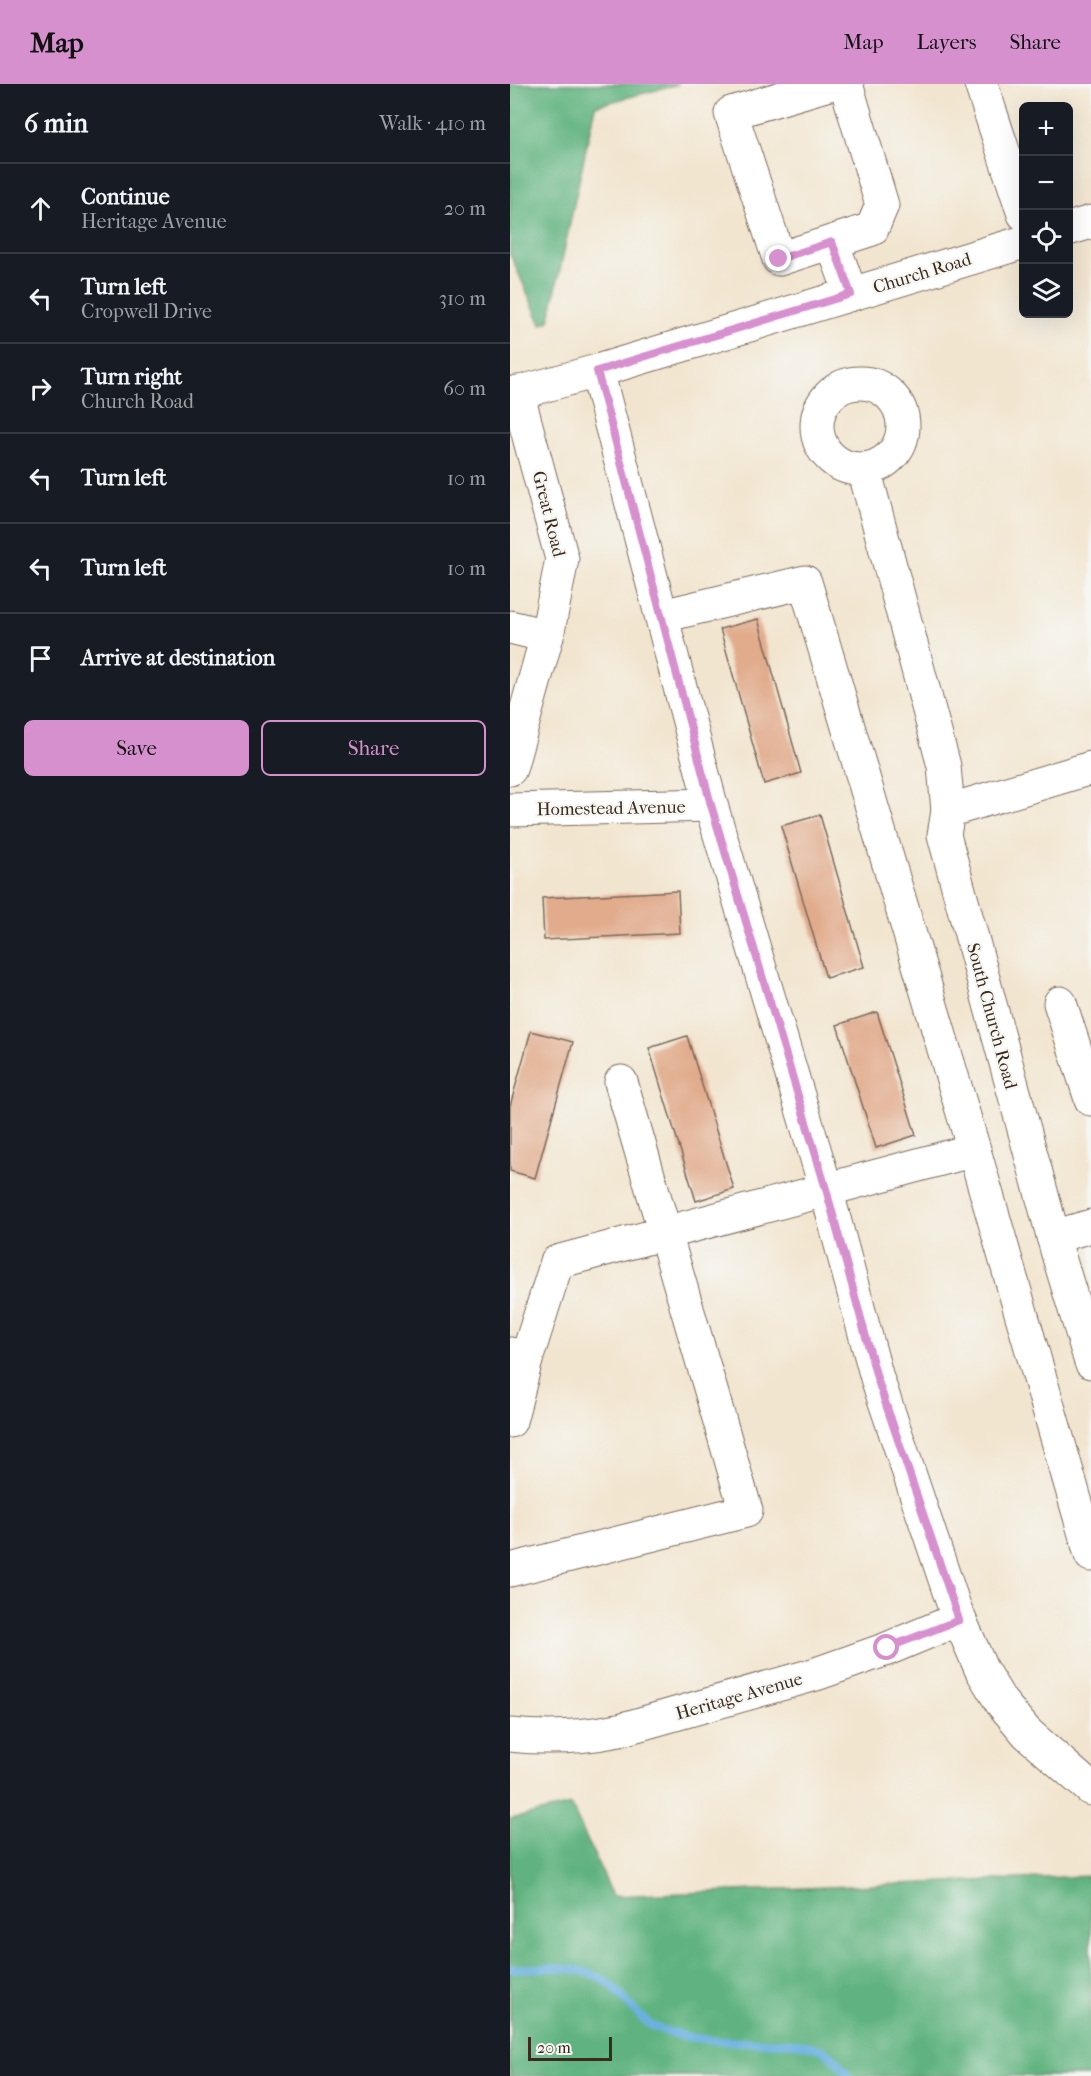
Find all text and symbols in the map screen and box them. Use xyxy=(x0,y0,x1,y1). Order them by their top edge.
text: Map xyxy=(30,26,84,59)
text: Map xyxy=(843,30,884,54)
text: Layers xyxy=(917,30,976,54)
text: Share xyxy=(1009,30,1061,54)
map controls xyxy=(1019,102,1073,318)
button: + xyxy=(1019,102,1073,156)
text: 6 min xyxy=(24,108,88,139)
text: Walk · 410 m xyxy=(379,112,486,135)
button: − xyxy=(1019,156,1073,210)
text: Continue xyxy=(81,184,170,210)
icon: ahead xyxy=(24,192,57,225)
text: 20 m xyxy=(444,197,486,220)
text: Heritage Avenue xyxy=(81,210,227,233)
button: locate xyxy=(1019,210,1073,264)
route end xyxy=(765,245,791,271)
street label: Church Road xyxy=(870,249,974,298)
button: layers xyxy=(1019,264,1073,318)
text: Turn left xyxy=(81,274,167,300)
icon: left xyxy=(24,282,57,315)
text: 310 m xyxy=(439,287,486,310)
text: Cropwell Drive xyxy=(81,300,212,323)
text: Turn right xyxy=(81,364,182,390)
icon: right xyxy=(24,372,57,405)
text: 60 m xyxy=(443,377,486,400)
text: Church Road xyxy=(81,390,194,413)
icon: left xyxy=(24,462,57,495)
text: Turn left xyxy=(81,465,167,491)
text: 10 m xyxy=(447,467,486,490)
street label: Great Road xyxy=(528,469,569,559)
icon: left xyxy=(24,552,57,585)
text: Turn left xyxy=(81,555,167,581)
text: 10 m xyxy=(447,557,486,580)
icon: arrive xyxy=(24,642,57,675)
text: Arrive at destination xyxy=(81,645,275,671)
button: Save xyxy=(24,720,249,776)
button: Share xyxy=(261,720,486,776)
street label: Homestead Avenue xyxy=(536,797,686,820)
street label: South Church Road xyxy=(962,941,1021,1092)
route start xyxy=(873,1634,899,1660)
street label: Heritage Avenue xyxy=(673,1668,805,1725)
scale bar xyxy=(528,2034,612,2062)
text: 20 m xyxy=(537,2038,571,2057)

